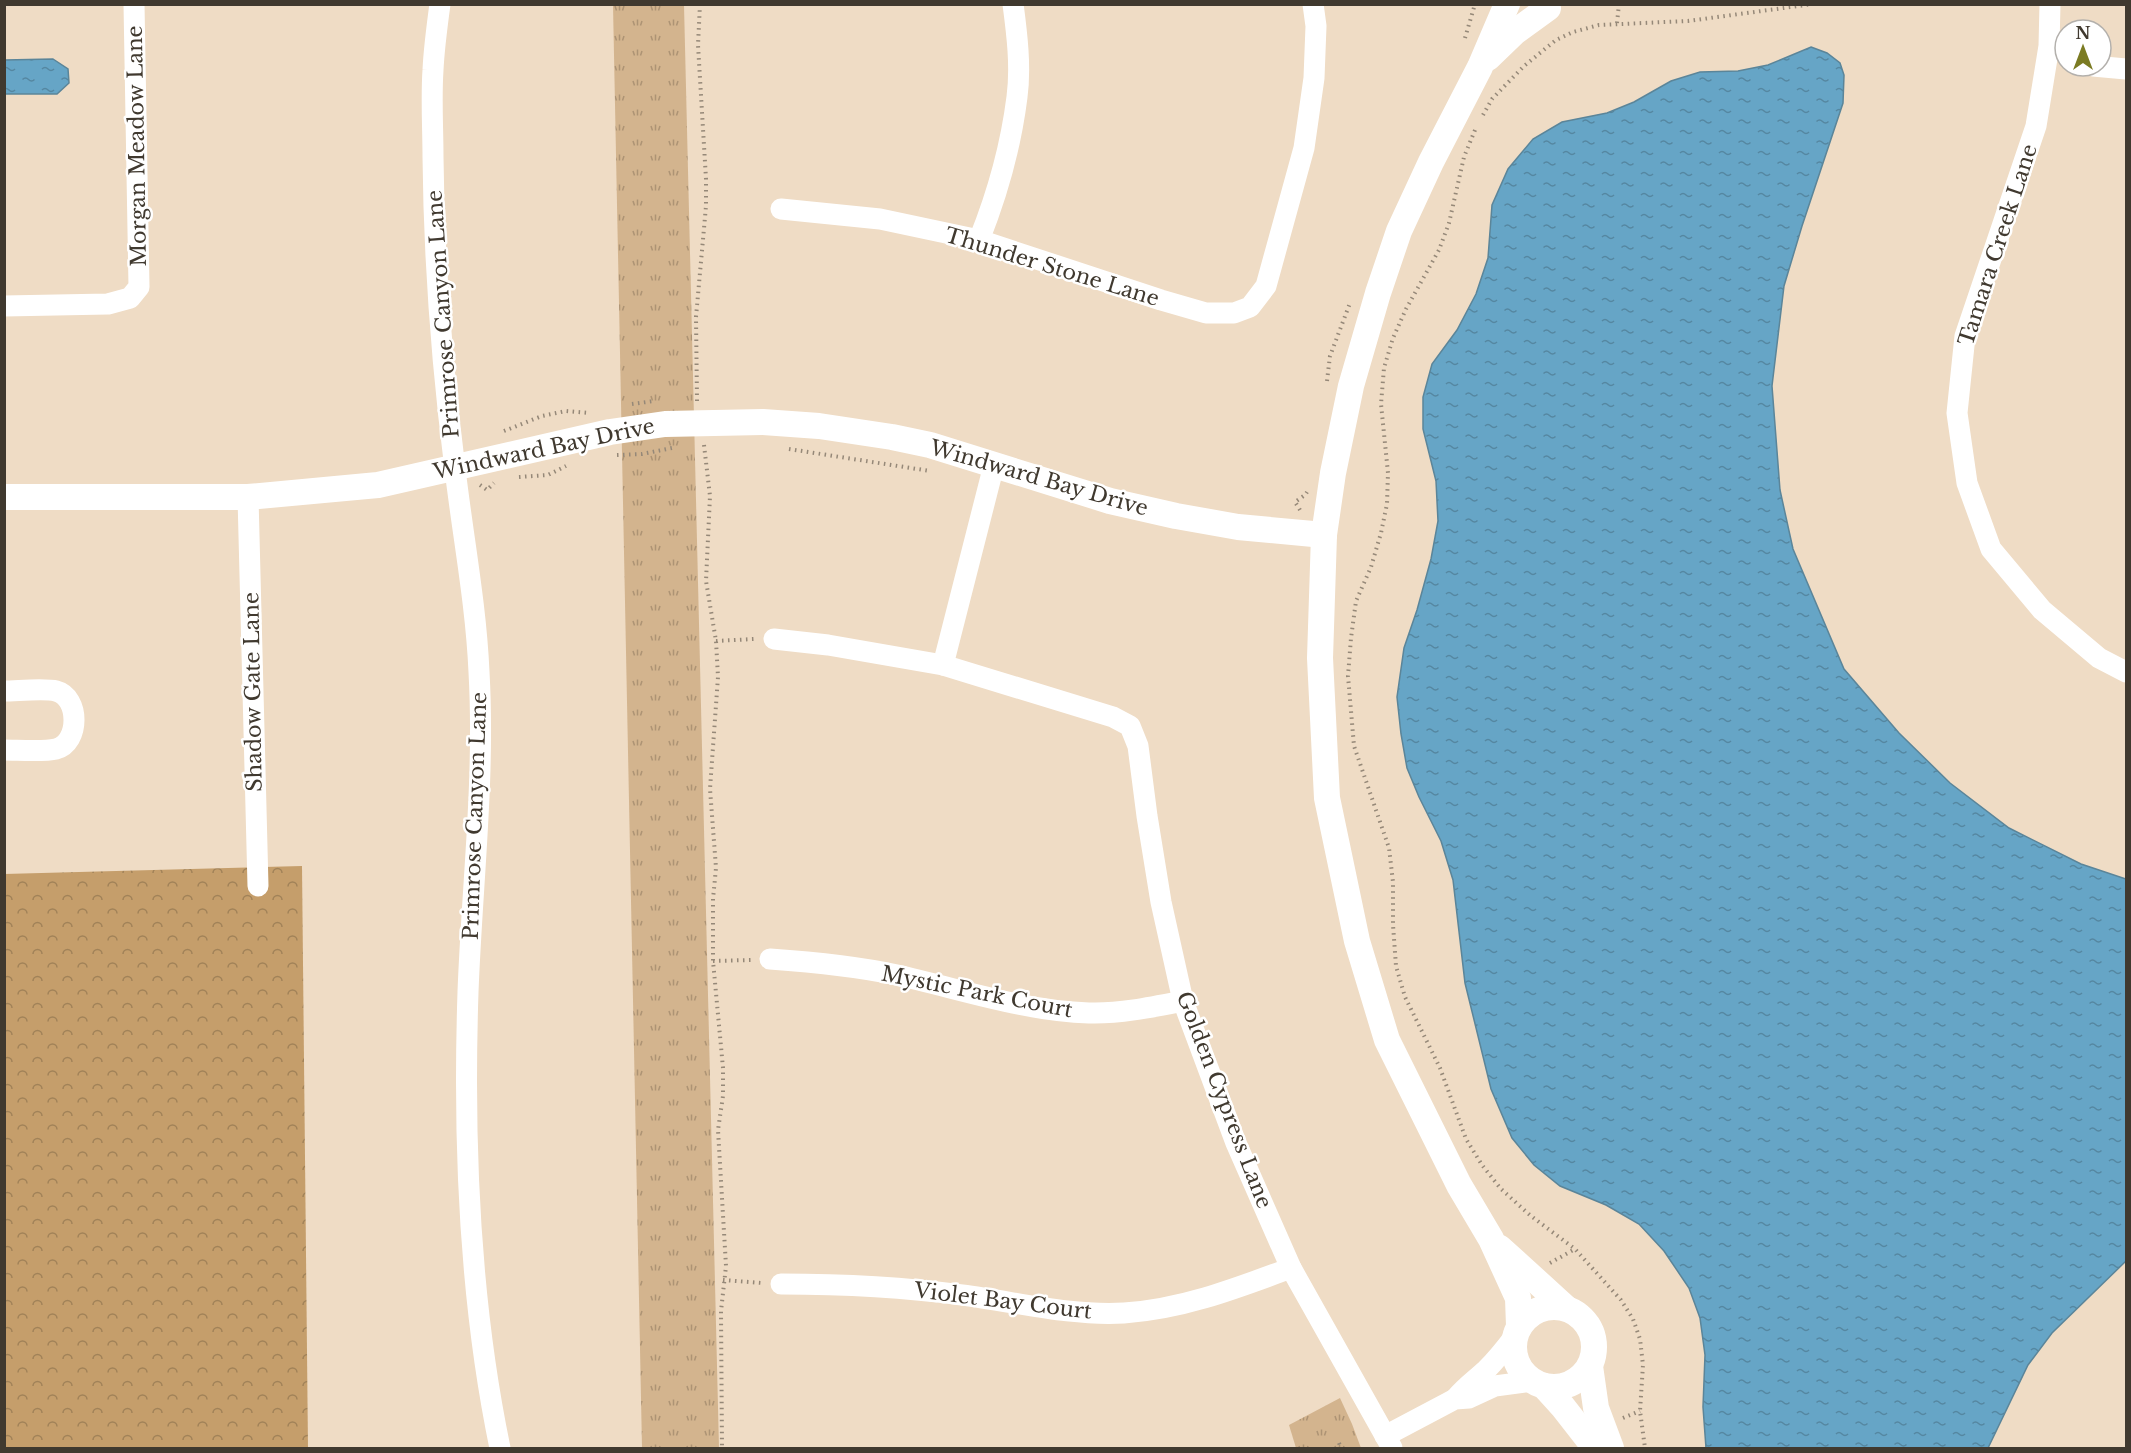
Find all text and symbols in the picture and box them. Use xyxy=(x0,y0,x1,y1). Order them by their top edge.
north arrow xyxy=(2053,18,2113,78)
text: N xyxy=(2075,23,2091,43)
street label: Morgan Meadow Lane xyxy=(122,25,152,267)
street label: Tamara Creek Lane xyxy=(1953,141,2043,349)
street label: Primrose Canyon Lane xyxy=(421,189,465,439)
street label: Thunder Stone Lane xyxy=(942,222,1162,312)
street label: Windward Bay Drive xyxy=(430,413,657,485)
street label: Windward Bay Drive xyxy=(926,434,1151,522)
street label: Shadow Gate Lane xyxy=(238,592,268,792)
street label: Primrose Canyon Lane xyxy=(458,691,492,941)
street label: Mystic Park Court xyxy=(879,961,1075,1023)
street label: Golden Cypress Lane xyxy=(1171,988,1277,1212)
street label: Violet Bay Court xyxy=(912,1277,1093,1325)

